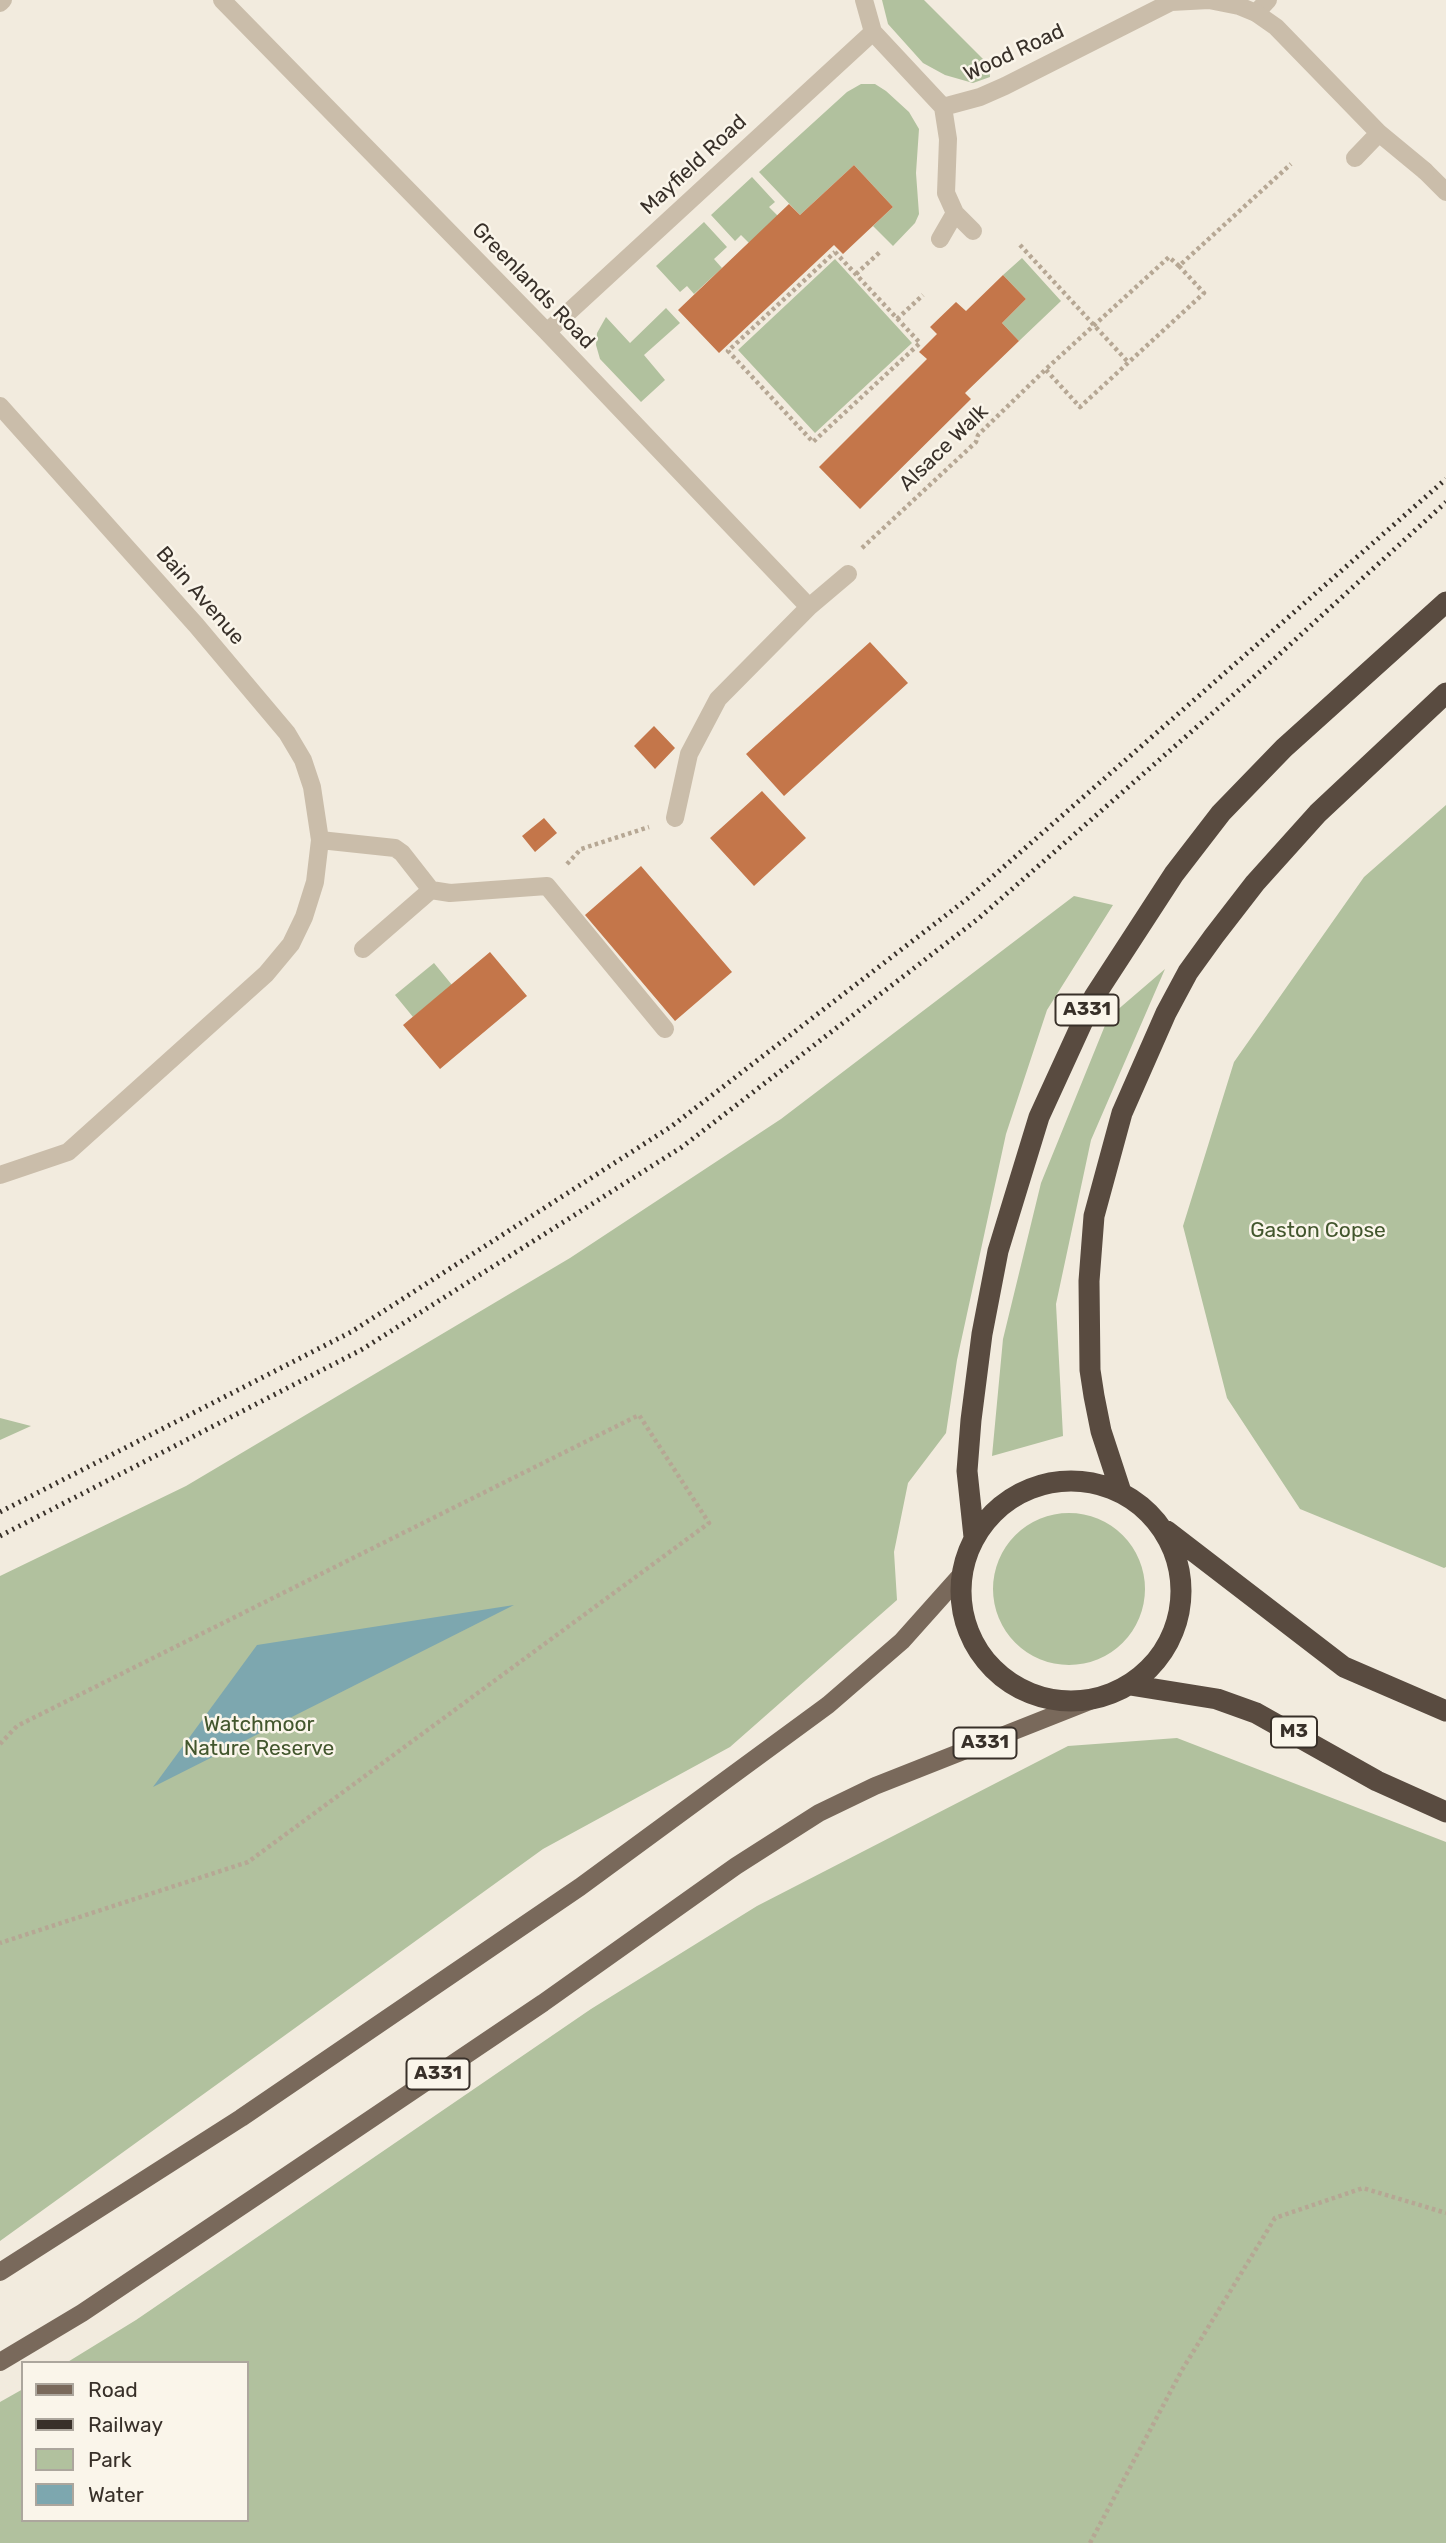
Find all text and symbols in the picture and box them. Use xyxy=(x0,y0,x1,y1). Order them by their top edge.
street label: Wood Road xyxy=(960,19,1068,87)
street label: Mayfield Road xyxy=(636,110,752,220)
street label: Greenlands Road xyxy=(466,218,600,354)
street label: Alsace Walk xyxy=(894,399,994,497)
street label: Bain Avenue xyxy=(150,542,250,650)
road number: A331 xyxy=(1056,994,1118,1026)
park label: Gaston Copse xyxy=(1250,1218,1386,1244)
park label: Watchmoor Nature Reserve xyxy=(184,1712,334,1762)
road number: M3 xyxy=(1271,1716,1317,1748)
road number: A331 xyxy=(954,1728,1016,1758)
road number: A331 xyxy=(406,2058,470,2090)
legend xyxy=(21,2361,248,2522)
text: Road xyxy=(88,2377,138,2402)
text: Railway xyxy=(88,2412,163,2437)
text: Park xyxy=(88,2447,132,2472)
text: Water xyxy=(88,2482,144,2507)

